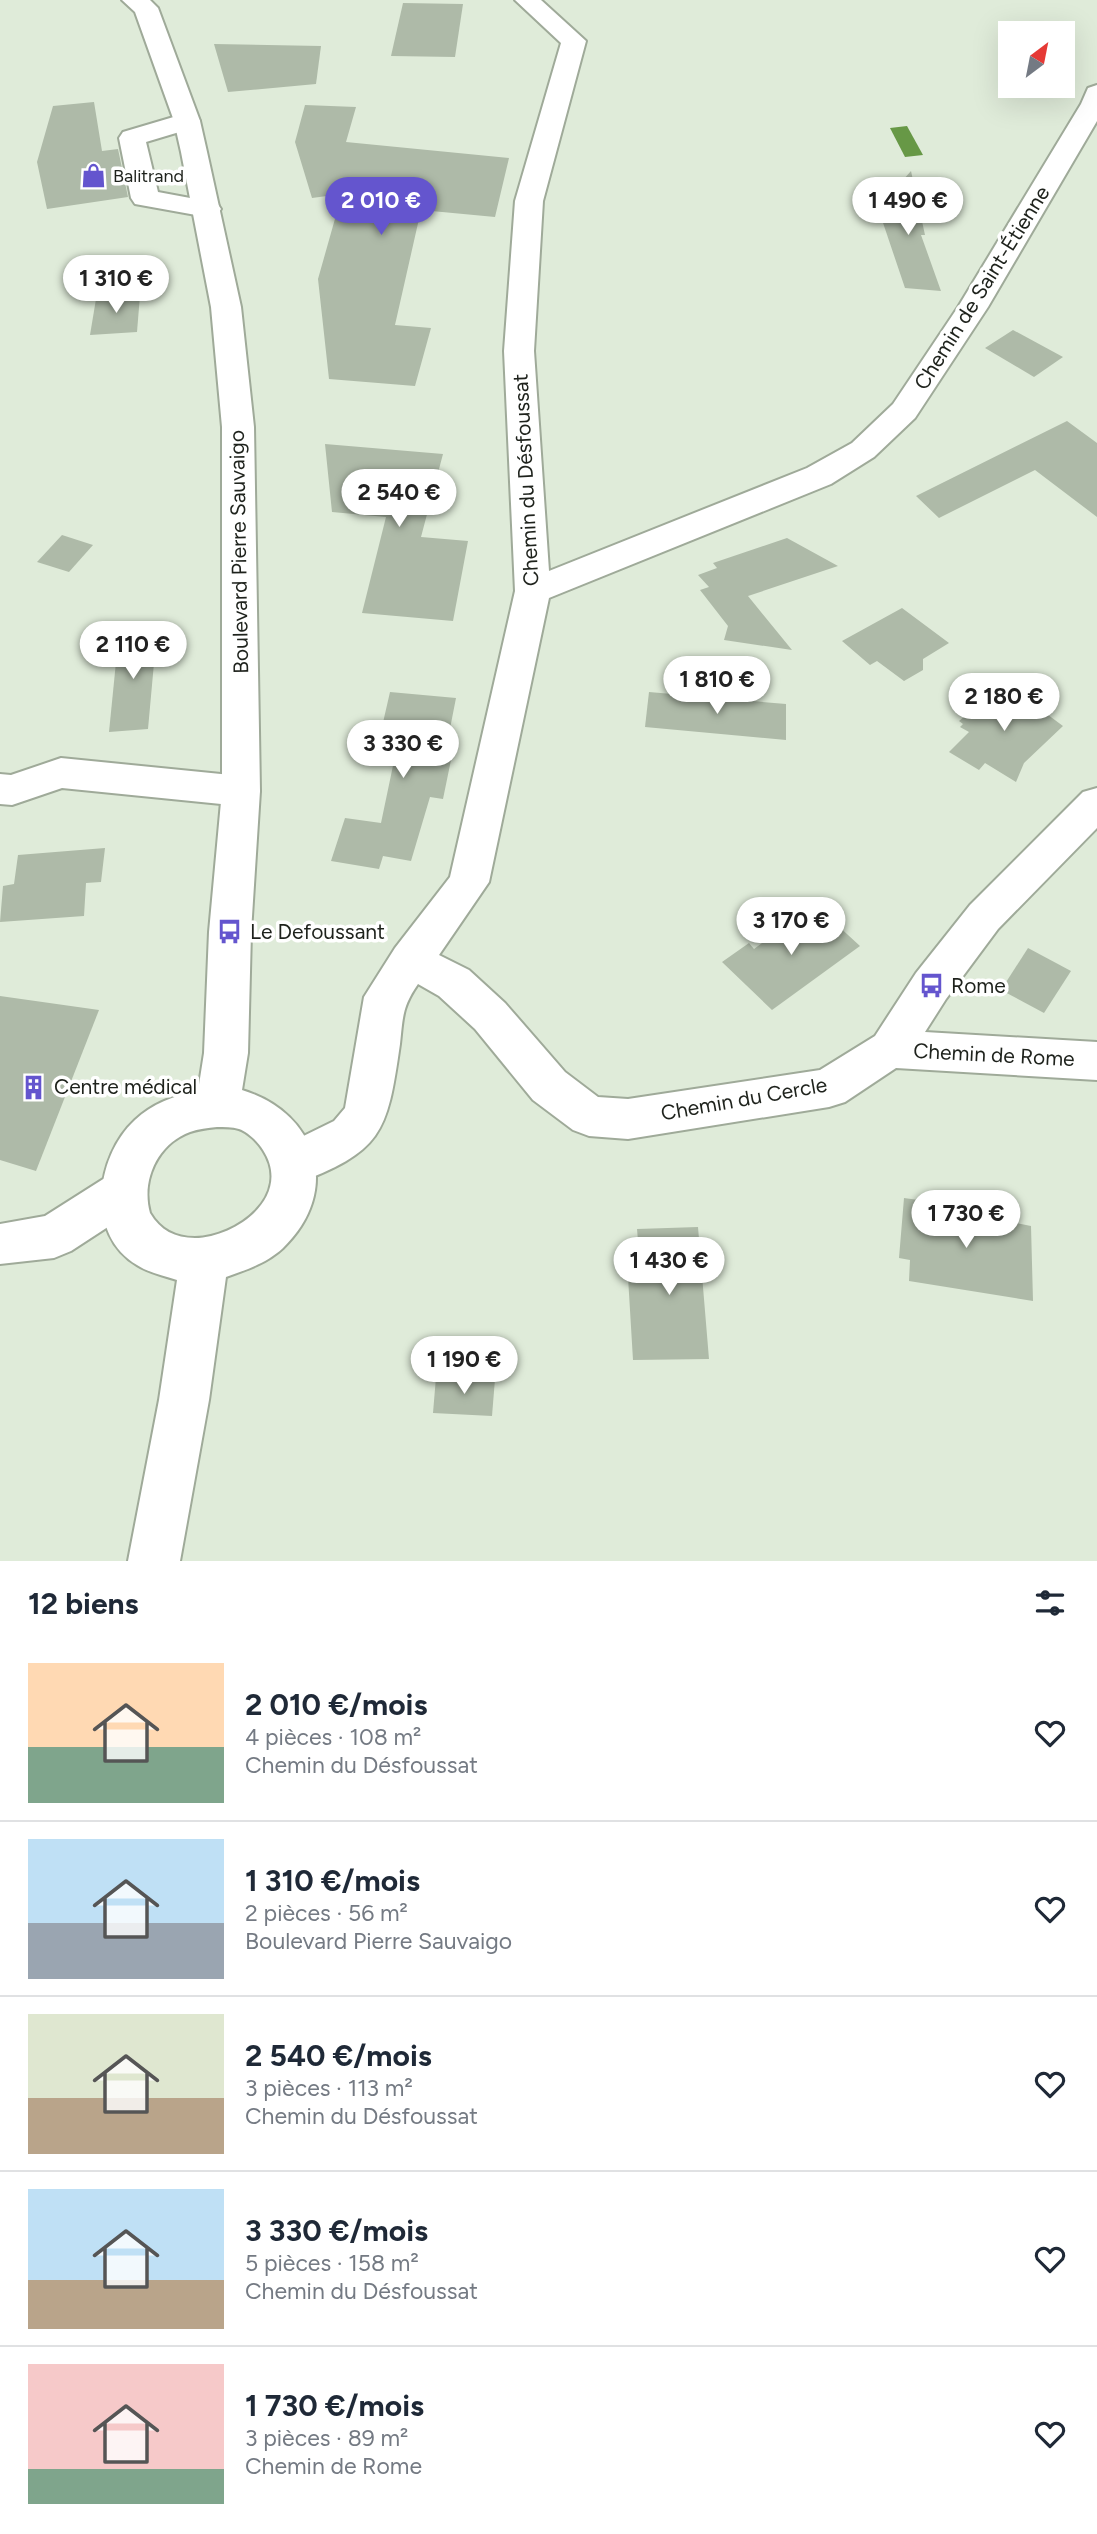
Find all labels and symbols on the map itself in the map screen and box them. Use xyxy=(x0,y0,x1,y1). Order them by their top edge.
north arrow xyxy=(998,21,1074,98)
shop icon: Balitrand xyxy=(79,162,107,190)
place label: Balitrand xyxy=(113,165,184,187)
pin: 2 010 € xyxy=(316,177,446,237)
pin: 1 490 € xyxy=(843,177,973,237)
street label: Chemin de Saint-Étienne xyxy=(909,181,1055,394)
pin: 1 310 € xyxy=(51,256,181,315)
street label: Chemin du Désfoussat xyxy=(507,373,544,587)
street label: Boulevard Pierre Sauvaigo xyxy=(224,430,253,674)
pin: 2 540 € xyxy=(334,470,464,529)
pin: 2 110 € xyxy=(68,622,198,681)
pin: 1 810 € xyxy=(652,656,782,716)
pin: 2 180 € xyxy=(939,674,1069,733)
pin: 3 330 € xyxy=(338,720,468,780)
pin: 3 170 € xyxy=(726,898,856,957)
bus stop icon: Le Defoussant xyxy=(216,918,244,946)
place label: Le Defoussant xyxy=(250,919,385,944)
bus stop icon: Rome xyxy=(917,972,945,1000)
place label: Rome xyxy=(951,973,1006,998)
street label: Chemin de Rome xyxy=(913,1038,1075,1071)
street label: Chemin du Cercle xyxy=(659,1072,829,1125)
building icon: Centre médical xyxy=(20,1073,48,1101)
place label: Centre médical xyxy=(54,1074,197,1099)
pin: 1 730 € xyxy=(901,1190,1031,1250)
pin: 1 430 € xyxy=(604,1238,734,1297)
pin: 1 190 € xyxy=(399,1336,529,1396)

